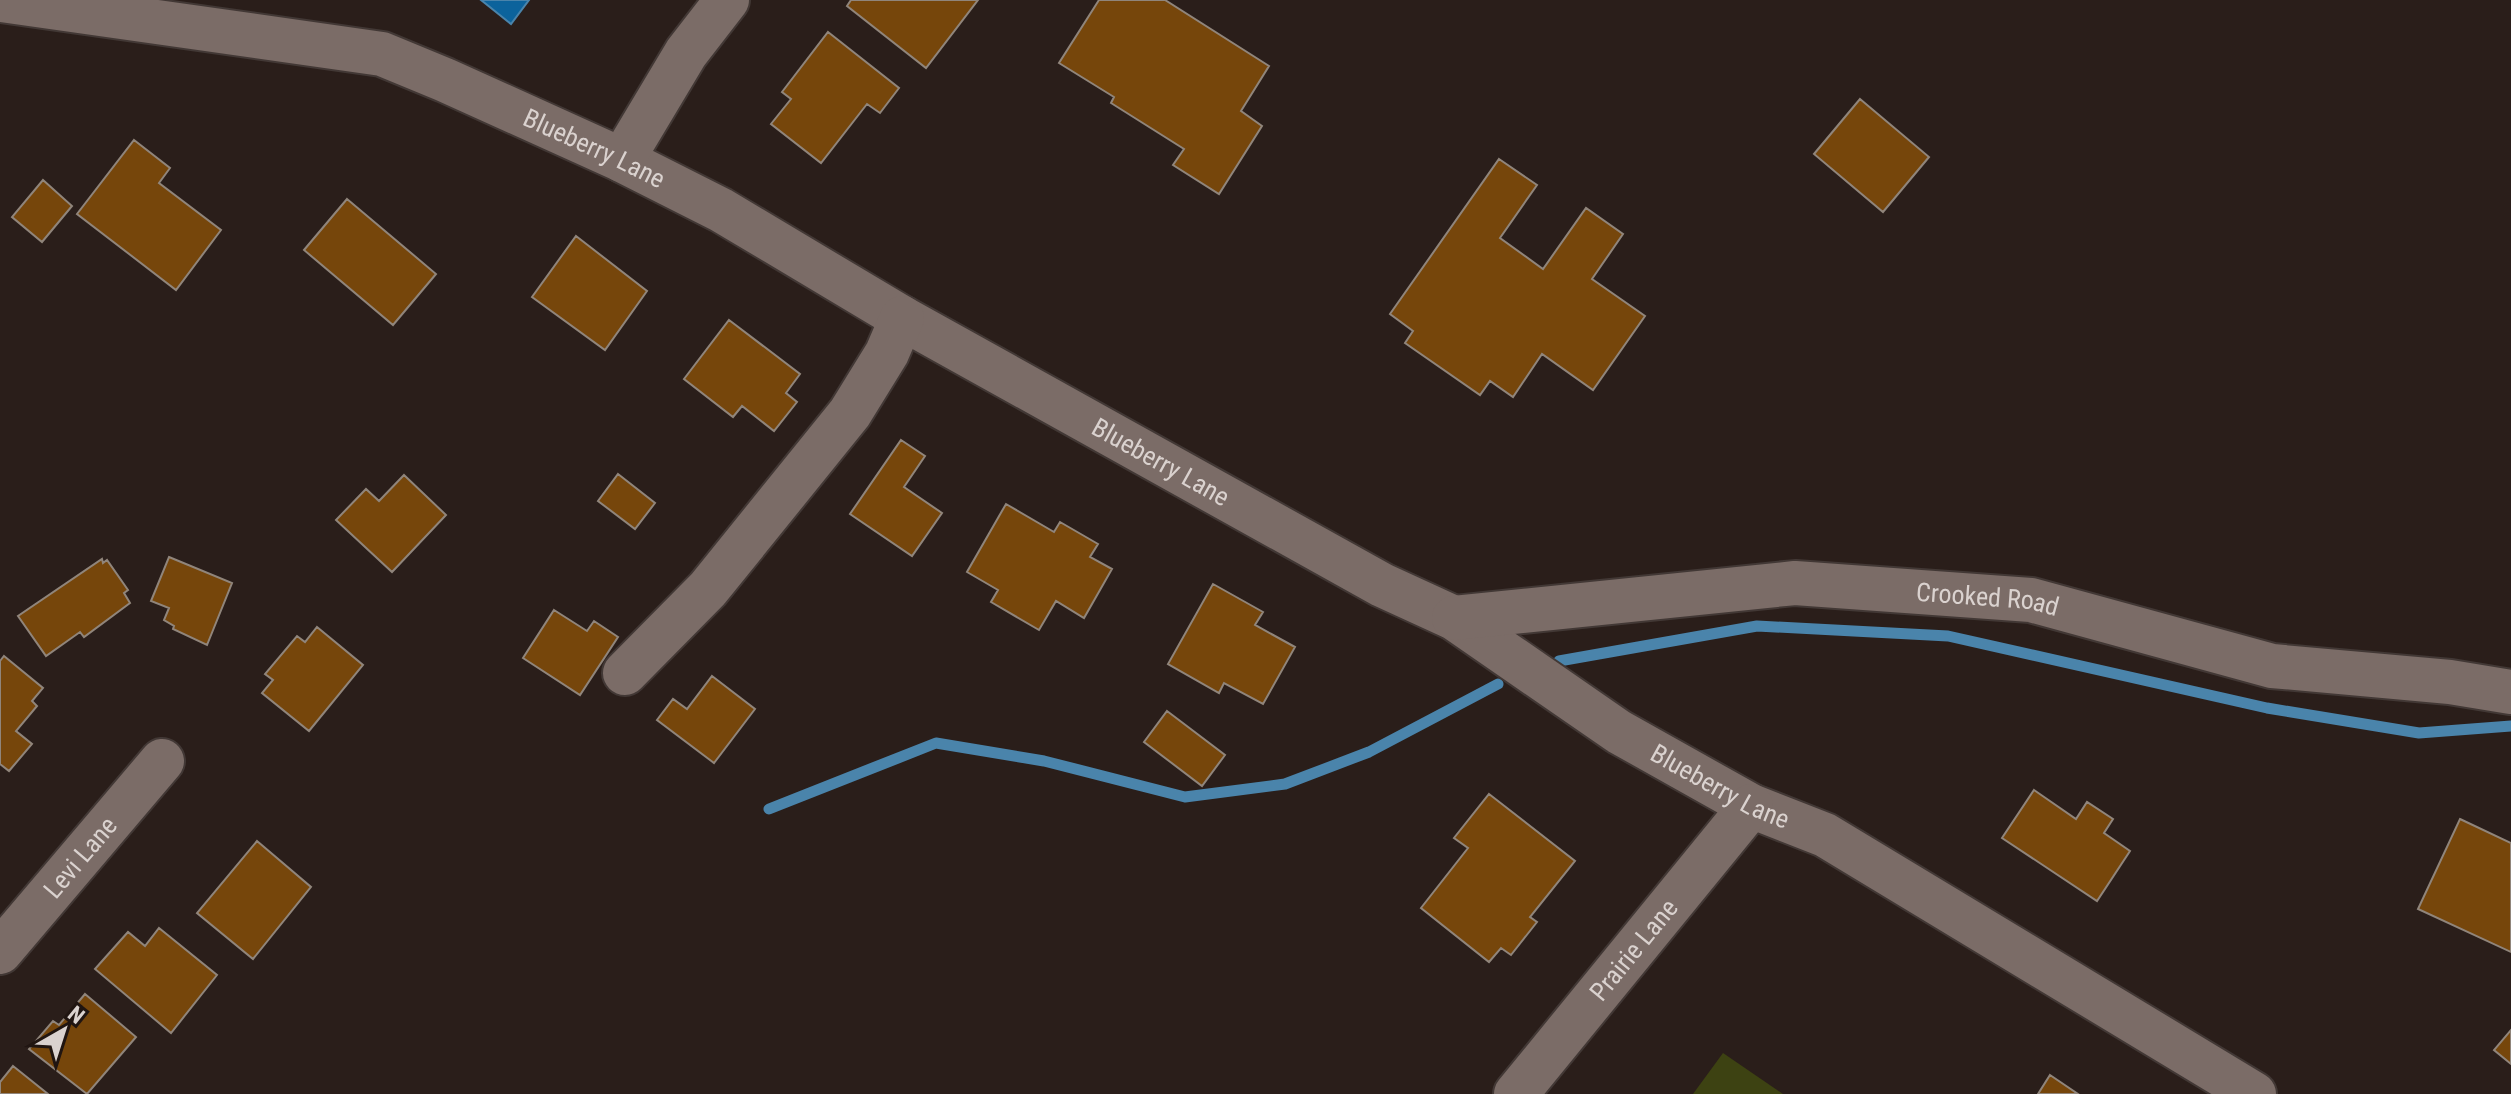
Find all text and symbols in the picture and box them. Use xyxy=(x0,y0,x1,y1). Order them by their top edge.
street label: Blueberry Lane xyxy=(519,102,670,194)
street label: Blueberry Lane xyxy=(1087,412,1235,512)
street label: Crooked Road xyxy=(1915,577,2062,622)
street label: Blueberry Lane xyxy=(1646,738,1794,835)
street label: Levi Lane xyxy=(37,811,123,904)
street label: Prairie Lane xyxy=(1583,893,1684,1007)
north arrow xyxy=(24,990,104,1070)
text: N xyxy=(63,1001,89,1029)

